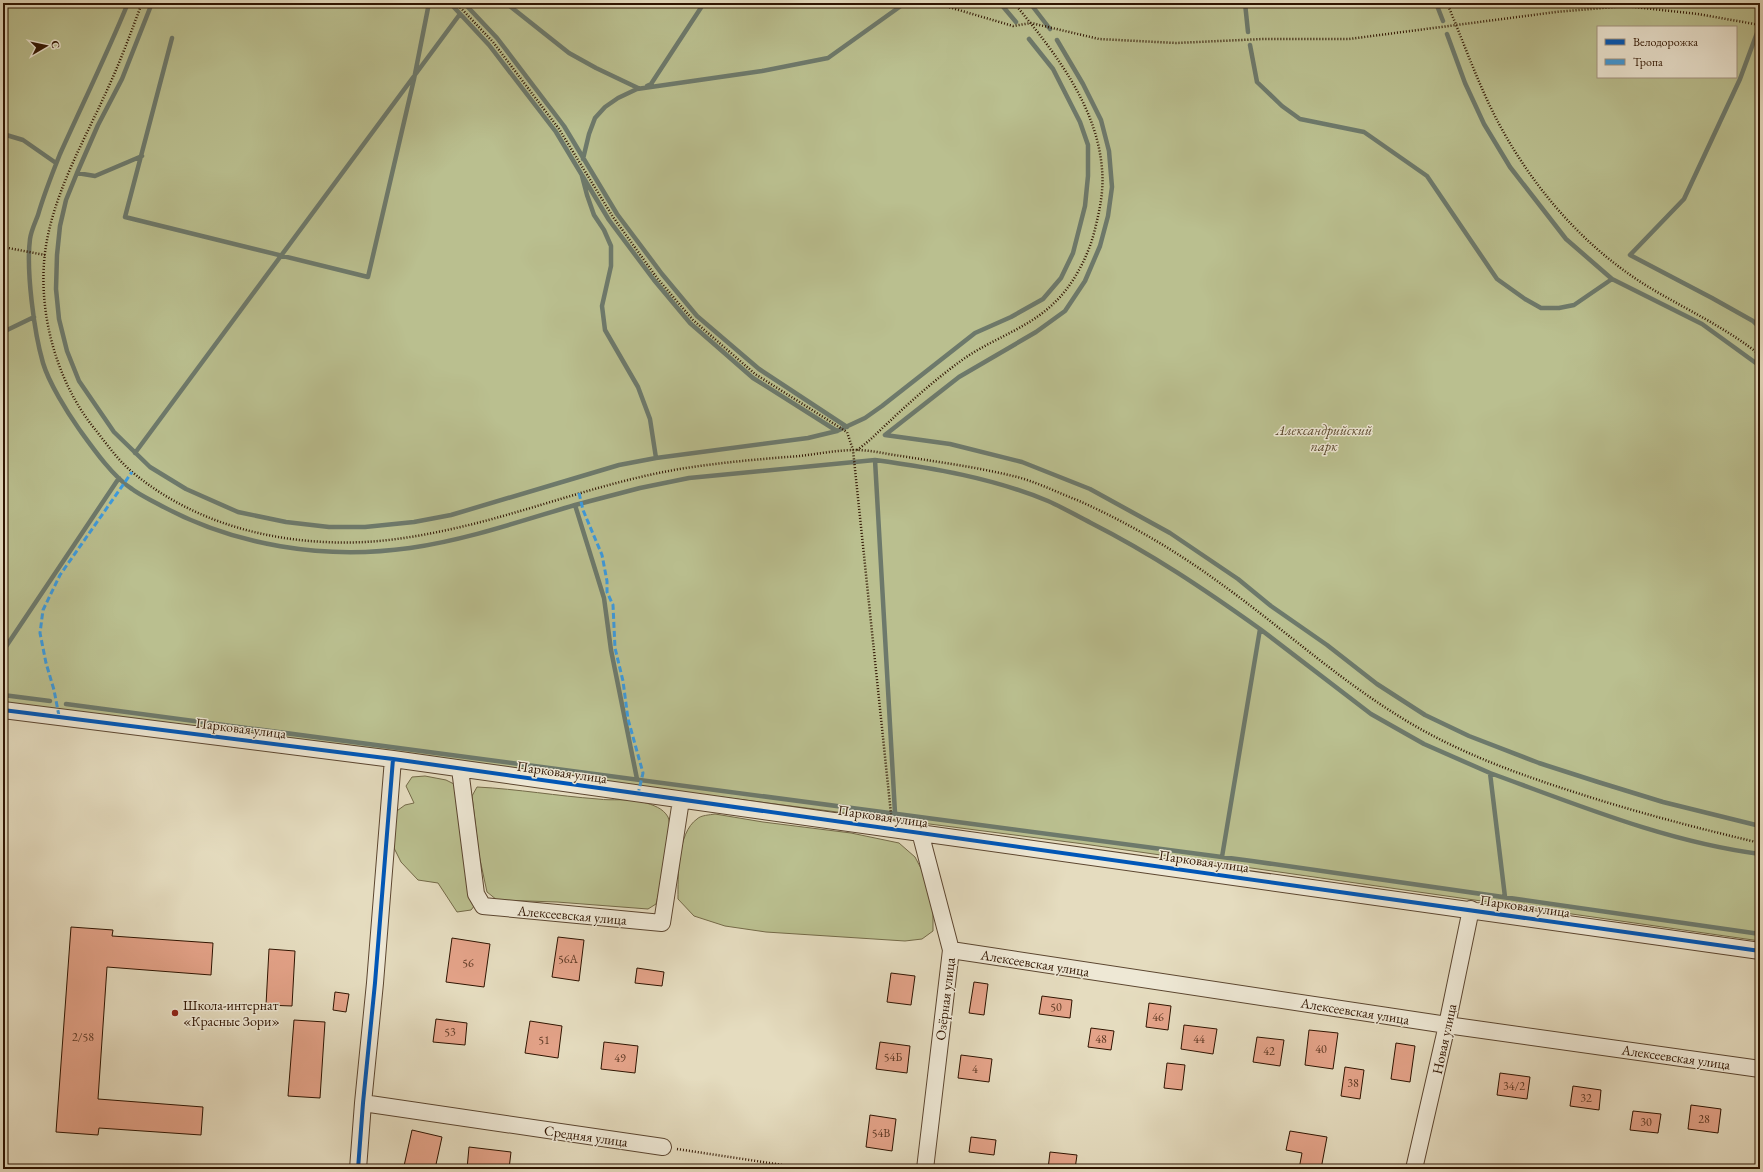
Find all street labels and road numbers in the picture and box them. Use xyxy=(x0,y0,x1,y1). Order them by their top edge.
street label: Парковая улица xyxy=(195,714,288,743)
street label: Парковая улица xyxy=(516,757,609,787)
street label: Парковая улица xyxy=(837,801,930,831)
street label: Парковая улица xyxy=(1158,846,1251,876)
street label: Парковая улица xyxy=(1479,891,1572,921)
street label: Алексеевская улица xyxy=(516,901,628,929)
street label: Алексеевская улица xyxy=(978,945,1091,981)
street label: Озёрная улица xyxy=(931,956,959,1041)
street label: Алексеевская улица xyxy=(1298,993,1411,1029)
street label: Новая улица xyxy=(1428,1002,1460,1076)
street label: Алексеевская улица xyxy=(1619,1040,1732,1074)
street label: Средняя улица xyxy=(543,1121,629,1151)

